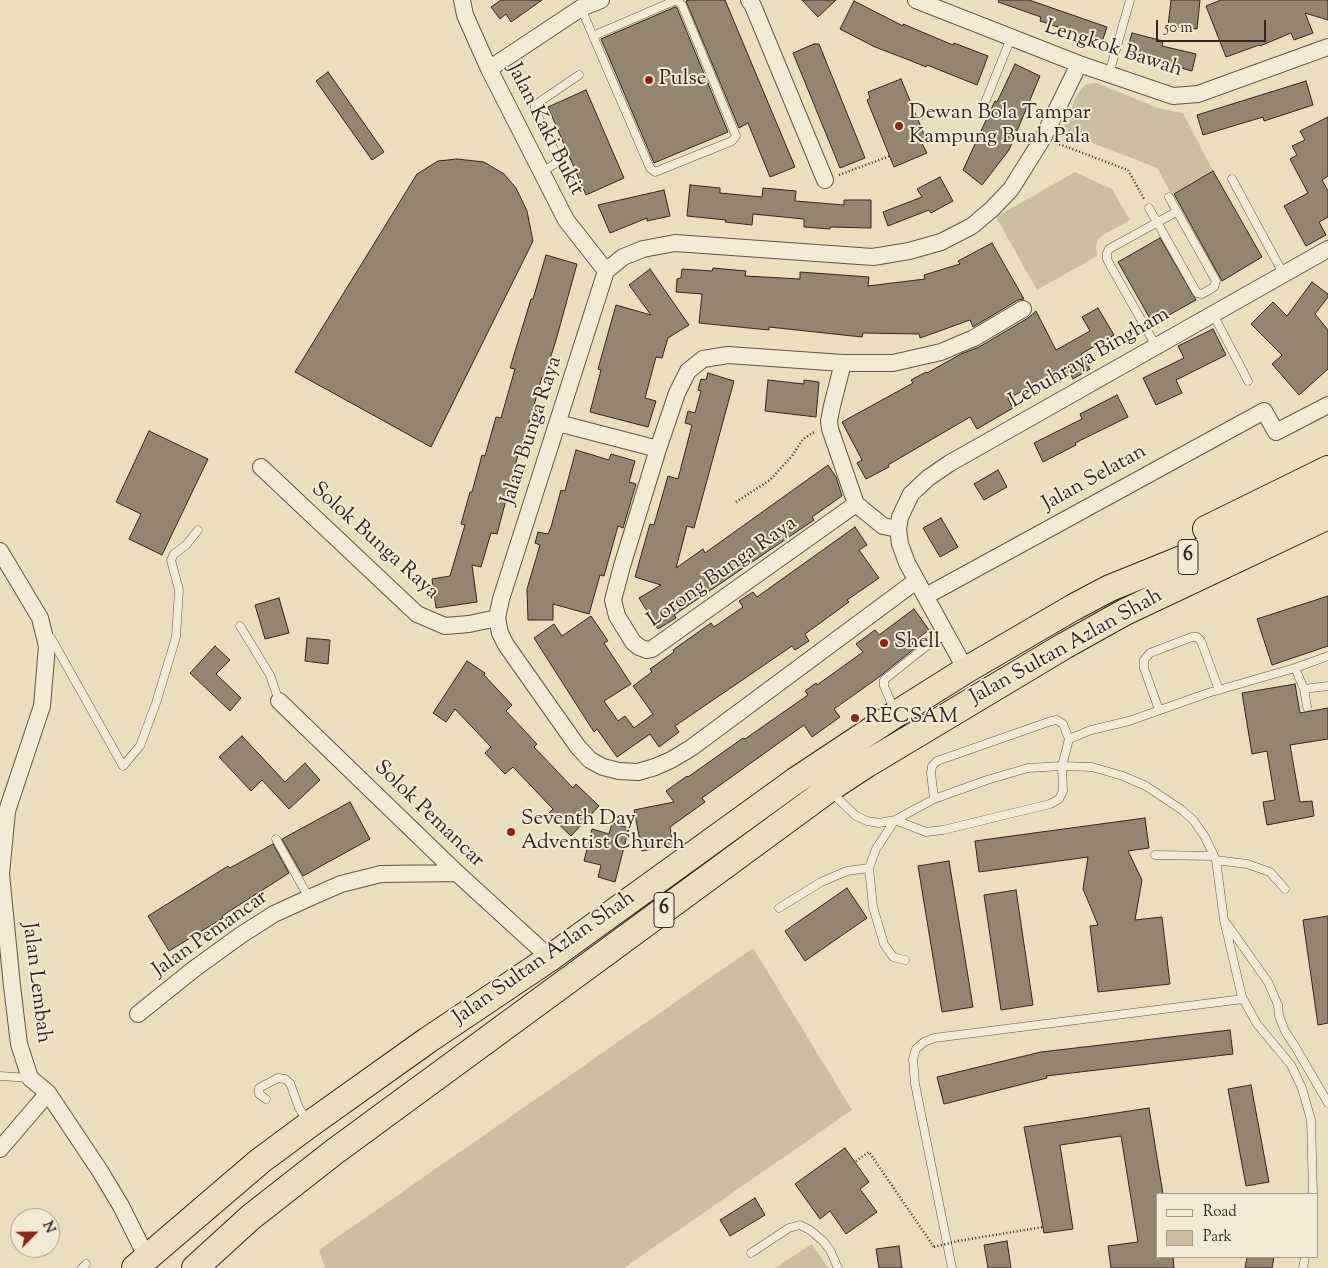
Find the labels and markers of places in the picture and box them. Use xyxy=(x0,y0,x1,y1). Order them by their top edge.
place label: Pulse xyxy=(659,67,707,93)
marker: Pulse xyxy=(643,74,655,86)
place label: Dewan Bola Tampar Kampung Buah Pala xyxy=(909,101,1091,151)
marker: Dewan Bola Tampar Kampung Buah Pala xyxy=(893,120,905,132)
place label: Shell xyxy=(894,630,940,656)
marker: Shell xyxy=(878,637,890,649)
place label: RECSAM xyxy=(865,705,958,731)
marker: RECSAM xyxy=(849,712,861,724)
place label: Seventh Day Adventist Church xyxy=(521,807,685,857)
marker: Seventh Day Adventist Church xyxy=(505,826,517,838)

